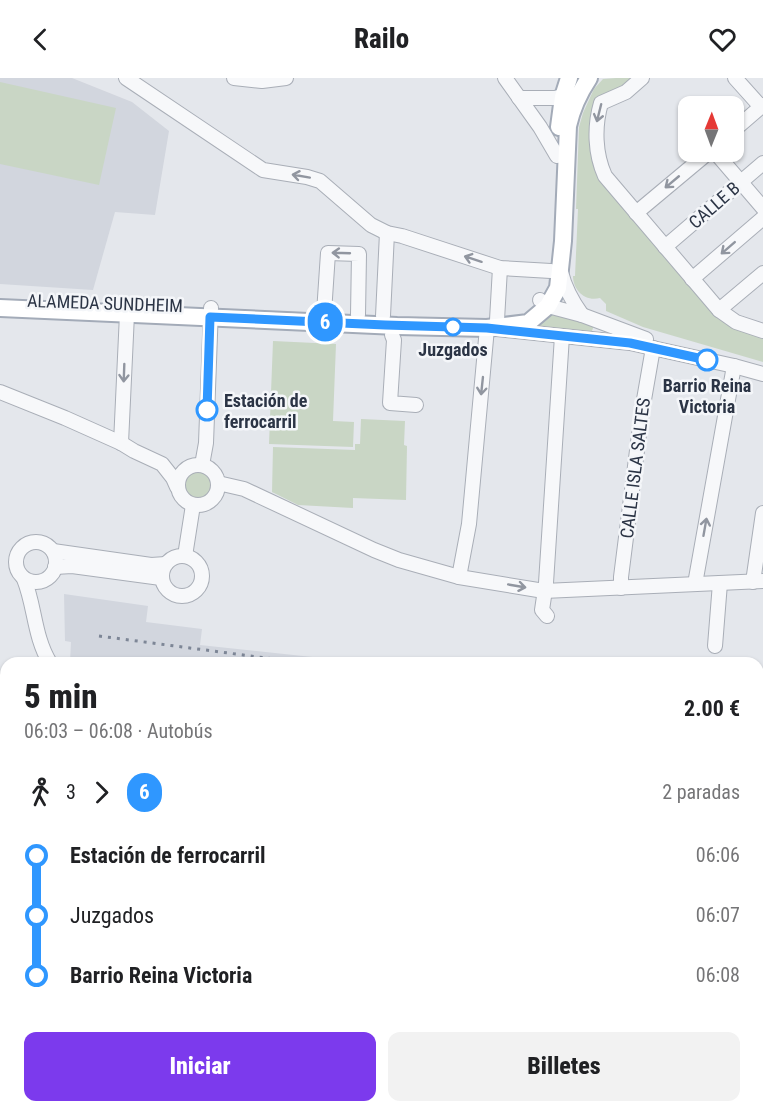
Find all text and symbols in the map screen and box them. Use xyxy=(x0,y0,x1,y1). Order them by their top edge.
icon: back xyxy=(24,23,57,56)
text: Railo xyxy=(354,23,409,55)
icon: heart xyxy=(706,23,739,56)
north arrow xyxy=(678,96,744,162)
map controls xyxy=(678,96,744,162)
one-way arrow xyxy=(593,103,604,122)
one-way arrow xyxy=(291,170,311,181)
one-way arrow xyxy=(664,176,680,189)
street label: CALLE B xyxy=(684,177,744,233)
one-way arrow xyxy=(721,241,736,255)
one-way arrow xyxy=(331,248,351,259)
one-way arrow xyxy=(464,253,483,264)
street label: ALAMEDA SUNDHEIM xyxy=(27,290,183,316)
line badge: 6 xyxy=(306,302,344,342)
text: 6 xyxy=(320,310,330,334)
marker: Juzgados xyxy=(444,318,462,336)
place label: Juzgados xyxy=(418,339,488,360)
marker: Barrio Reina Victoria xyxy=(696,349,718,371)
one-way arrow xyxy=(119,362,130,382)
place label: Barrio Reina Victoria xyxy=(663,375,751,417)
one-way arrow xyxy=(476,376,487,396)
place label: Estación de ferrocarril xyxy=(224,390,308,432)
street label: CALLE ISLA SALTES xyxy=(616,397,654,539)
marker: Estación de ferrocarril xyxy=(196,399,218,421)
one-way arrow xyxy=(700,517,711,537)
one-way arrow xyxy=(506,581,526,592)
text: 5 min xyxy=(24,677,98,716)
text: 2.00 € xyxy=(684,696,740,721)
text: 06:03 – 06:08 · Autobús xyxy=(24,719,213,743)
icon: walk xyxy=(24,776,57,809)
icon: forward xyxy=(85,776,118,809)
text: 3 xyxy=(66,780,76,804)
text: 6 xyxy=(139,780,150,804)
text: 2 paradas xyxy=(662,780,740,804)
text: Estación de ferrocarril xyxy=(70,843,266,868)
text: 06:06 xyxy=(696,843,740,867)
text: Juzgados xyxy=(70,903,154,928)
text: 06:07 xyxy=(696,903,740,927)
text: Barrio Reina Victoria xyxy=(70,963,252,988)
text: 06:08 xyxy=(696,963,740,987)
button: Iniciar xyxy=(24,1032,376,1101)
button: Billetes xyxy=(388,1032,740,1101)

